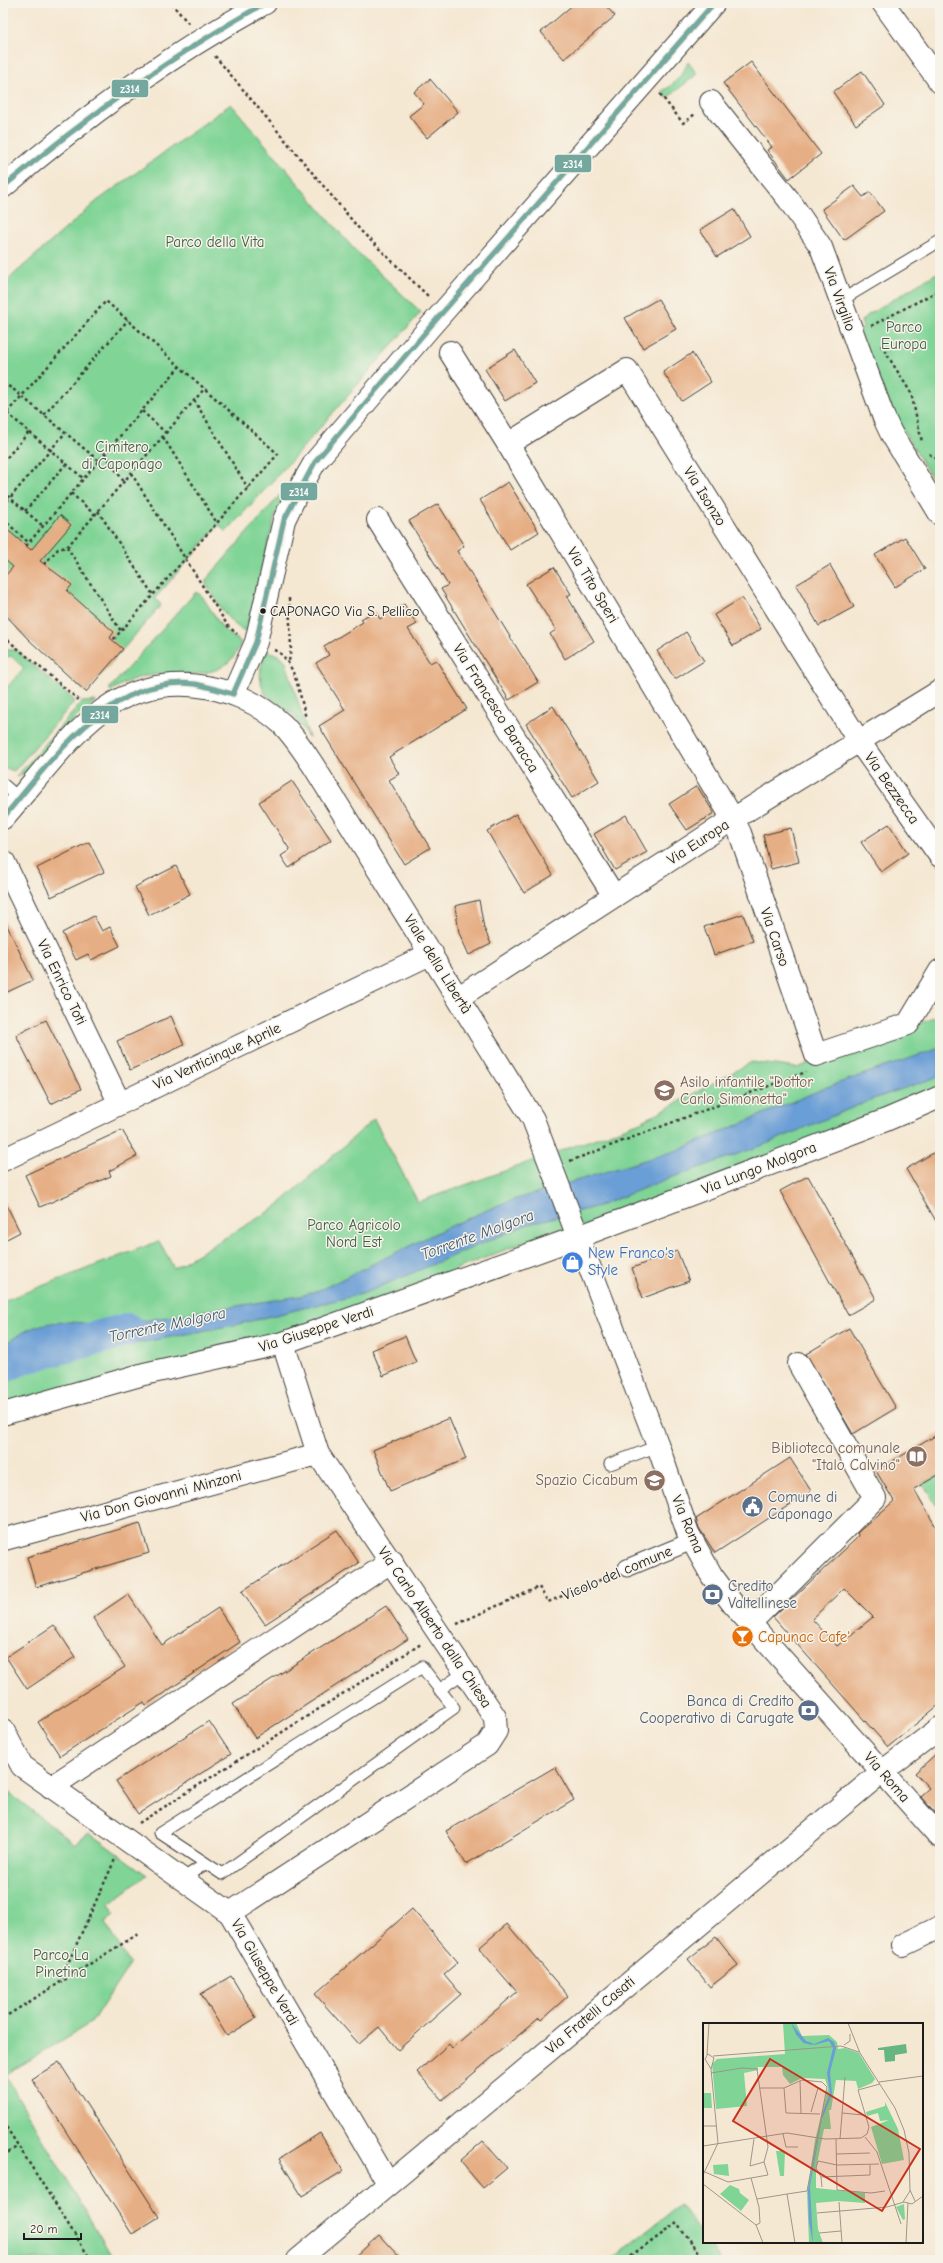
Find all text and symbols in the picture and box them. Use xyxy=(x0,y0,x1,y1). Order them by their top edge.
line badge: z314 xyxy=(111,79,149,98)
text: z314 xyxy=(120,83,140,96)
line badge: z314 xyxy=(554,154,592,173)
text: z314 xyxy=(563,158,583,171)
park label: Parco della Vita xyxy=(165,233,265,251)
street label: Via Virgilio xyxy=(820,264,860,334)
park label: Parco Europa xyxy=(881,318,927,353)
park label: Cimitero di Caponago xyxy=(81,438,163,473)
street label: Via Isonzo xyxy=(680,463,730,529)
line badge: z314 xyxy=(280,482,318,501)
text: z314 xyxy=(289,486,309,499)
street label: Via Tito Speri xyxy=(563,544,623,626)
place label: CAPONAGO Via S. Pellico xyxy=(270,603,419,620)
marker: CAPONAGO Via S. Pellico xyxy=(258,606,268,616)
street label: Via Francesco Baracca xyxy=(449,640,543,776)
line badge: z314 xyxy=(81,705,119,724)
text: z314 xyxy=(90,709,110,722)
street label: Via Bezzecca xyxy=(861,749,923,827)
street label: Via Europa xyxy=(664,815,732,869)
street label: Via Carso xyxy=(757,905,793,969)
street label: Viale della Libertà xyxy=(400,911,476,1017)
street label: Via Enrico Toti xyxy=(34,936,90,1028)
street label: Via Venticinque Aprile xyxy=(150,1018,284,1093)
place label: Asilo infantile "Dottor Carlo Simonetta" xyxy=(680,1073,813,1108)
school or university icon: Asilo infantile "Dottor Carlo Simonetta" xyxy=(651,1078,677,1104)
street label: Via Lungo Molgora xyxy=(699,1138,819,1198)
water label: Torrente Molgora xyxy=(418,1206,536,1264)
park label: Parco Agricolo Nord Est xyxy=(307,1216,401,1251)
place label: New Franco's Style xyxy=(588,1244,674,1279)
shop icon: New Franco's Style xyxy=(559,1249,585,1275)
street label: Via Giuseppe Verdi xyxy=(256,1302,376,1356)
water label: Torrente Molgora xyxy=(107,1304,227,1346)
place label: Biblioteca comunale "Italo Calvino" xyxy=(771,1439,900,1474)
library icon: Biblioteca comunale "Italo Calvino" xyxy=(903,1444,929,1470)
street label: Via Don Giovanni Minzoni xyxy=(79,1466,243,1526)
school or university icon: Spazio Cicabum xyxy=(641,1467,667,1493)
place label: Spazio Cicabum xyxy=(535,1471,638,1489)
place label: Comune di Caponago xyxy=(768,1488,837,1523)
street label: Via Roma xyxy=(668,1492,708,1556)
public building icon: Comune di Caponago xyxy=(739,1493,765,1519)
street label: Vicolo del comune xyxy=(559,1542,675,1604)
street label: Via Carlo Alberto dalla Chiesa xyxy=(374,1543,496,1711)
place label: Credito Valtellinese xyxy=(728,1577,798,1612)
bank icon: Credito Valtellinese xyxy=(699,1582,725,1608)
bar icon: Capunac Cafe' xyxy=(730,1624,756,1650)
place label: Capunac Cafe' xyxy=(758,1628,850,1646)
place label: Banca di Credito Cooperativo di Carugate xyxy=(639,1692,794,1727)
bank icon: Banca di Credito Cooperativo di Carugate xyxy=(796,1697,822,1723)
street label: Via Roma xyxy=(860,1748,914,1806)
street label: Via Giuseppe Verdi xyxy=(227,1916,303,2028)
park label: Parco La Pinetina xyxy=(33,1946,89,1981)
street label: Via Fratelli Casati xyxy=(542,1972,638,2058)
inset map xyxy=(703,2023,923,2243)
scale bar xyxy=(24,2215,81,2241)
text: 20 m xyxy=(30,2222,58,2236)

